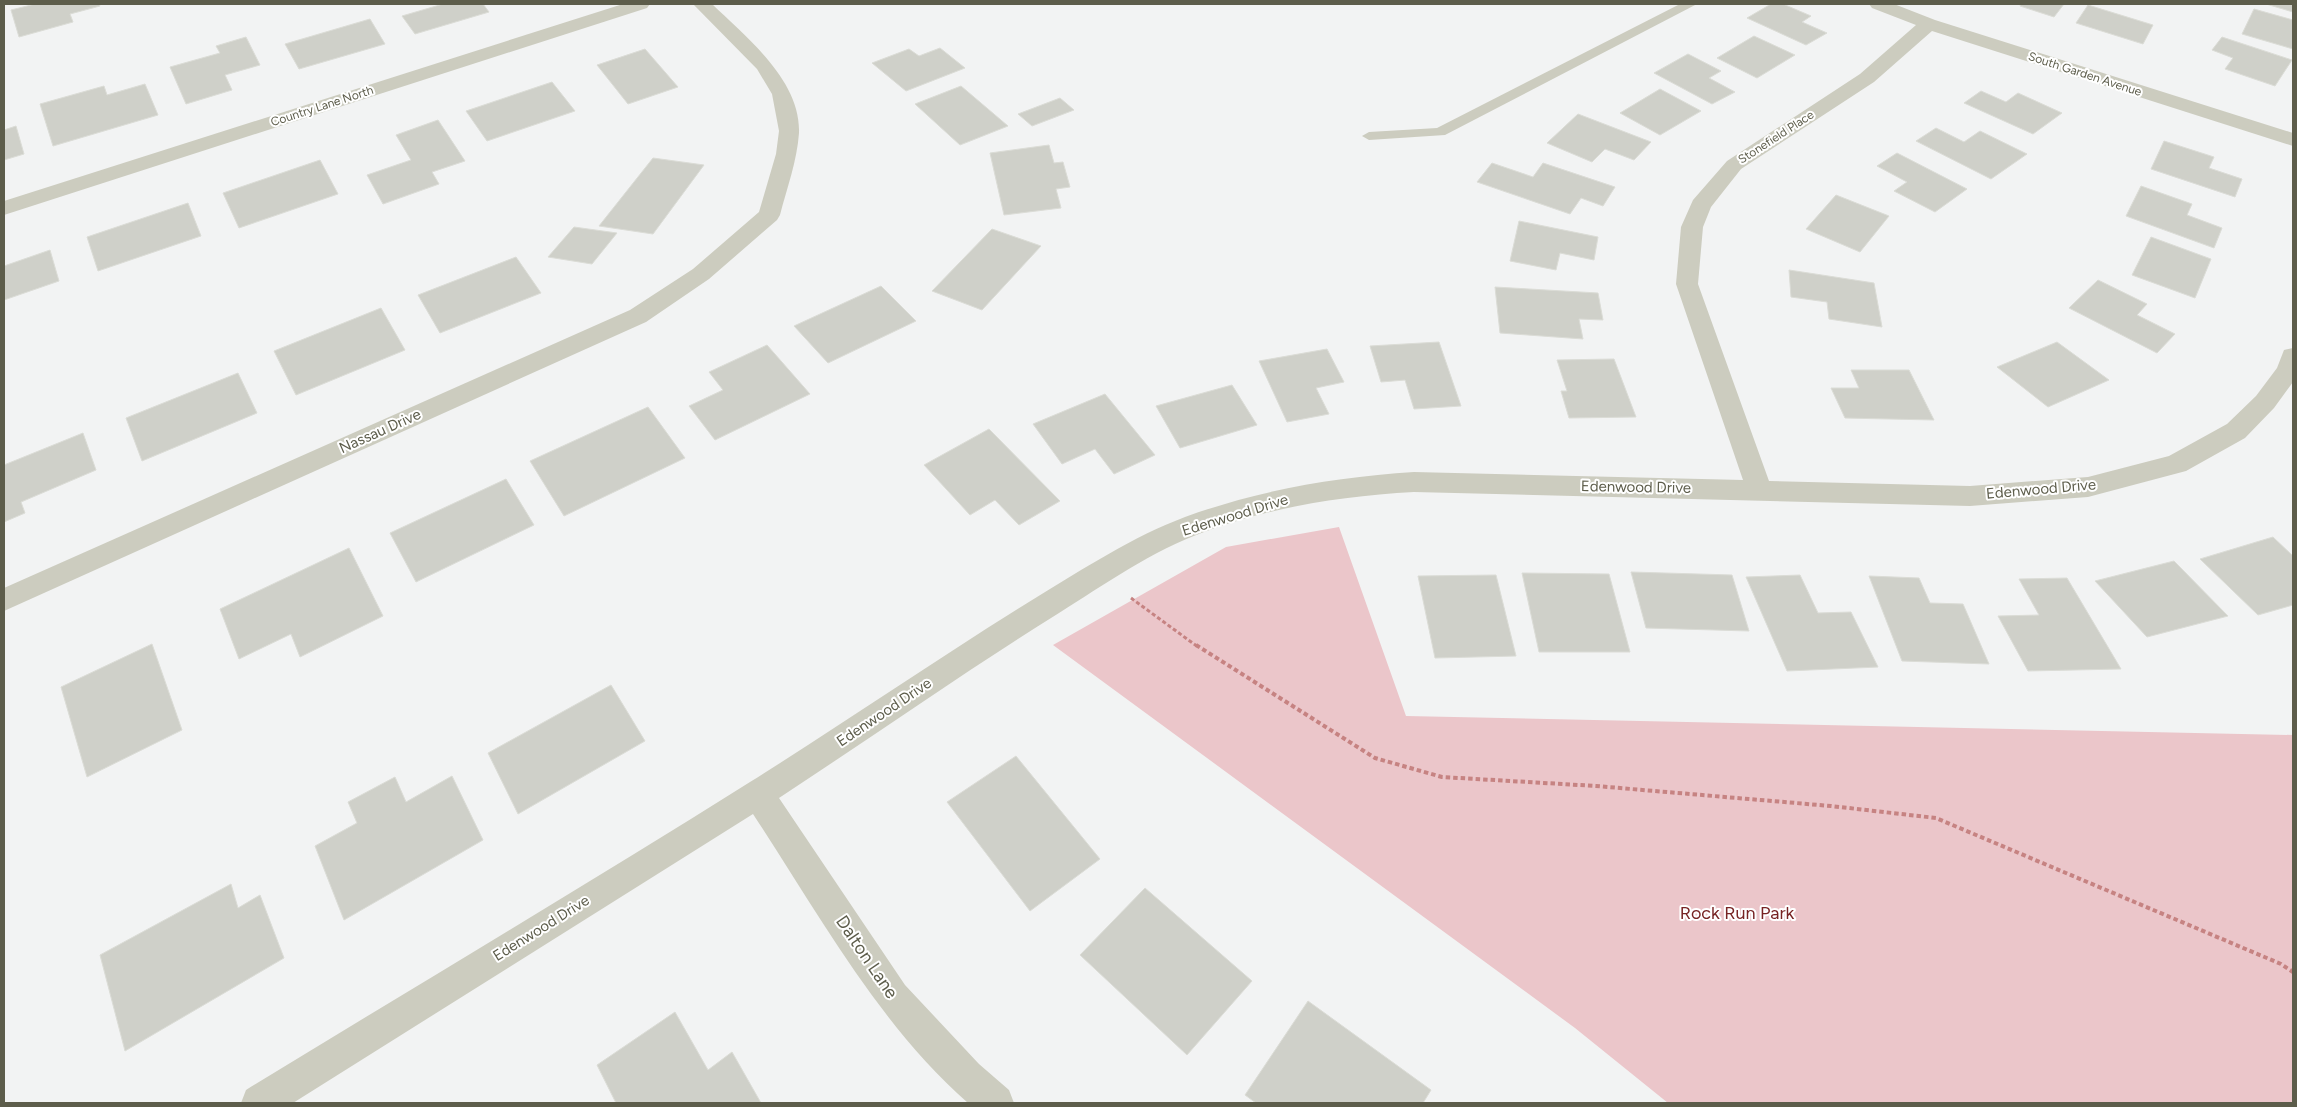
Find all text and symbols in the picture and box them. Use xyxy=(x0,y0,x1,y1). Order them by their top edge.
street label: South Garden Avenue xyxy=(2027,49,2144,99)
street label: Country Lane North xyxy=(269,83,375,129)
street label: Stonefield Place xyxy=(1736,107,1817,167)
street label: Nassau Drive xyxy=(336,405,424,457)
street label: Edenwood Drive xyxy=(1985,475,2097,503)
street label: Edenwood Drive xyxy=(1581,477,1691,497)
street label: Edenwood Drive xyxy=(1180,490,1290,540)
street label: Edenwood Drive xyxy=(833,674,935,750)
street label: Edenwood Drive xyxy=(489,891,593,965)
park label: Rock Run Park xyxy=(1680,902,1795,924)
street label: Dalton Lane xyxy=(831,911,903,1003)

